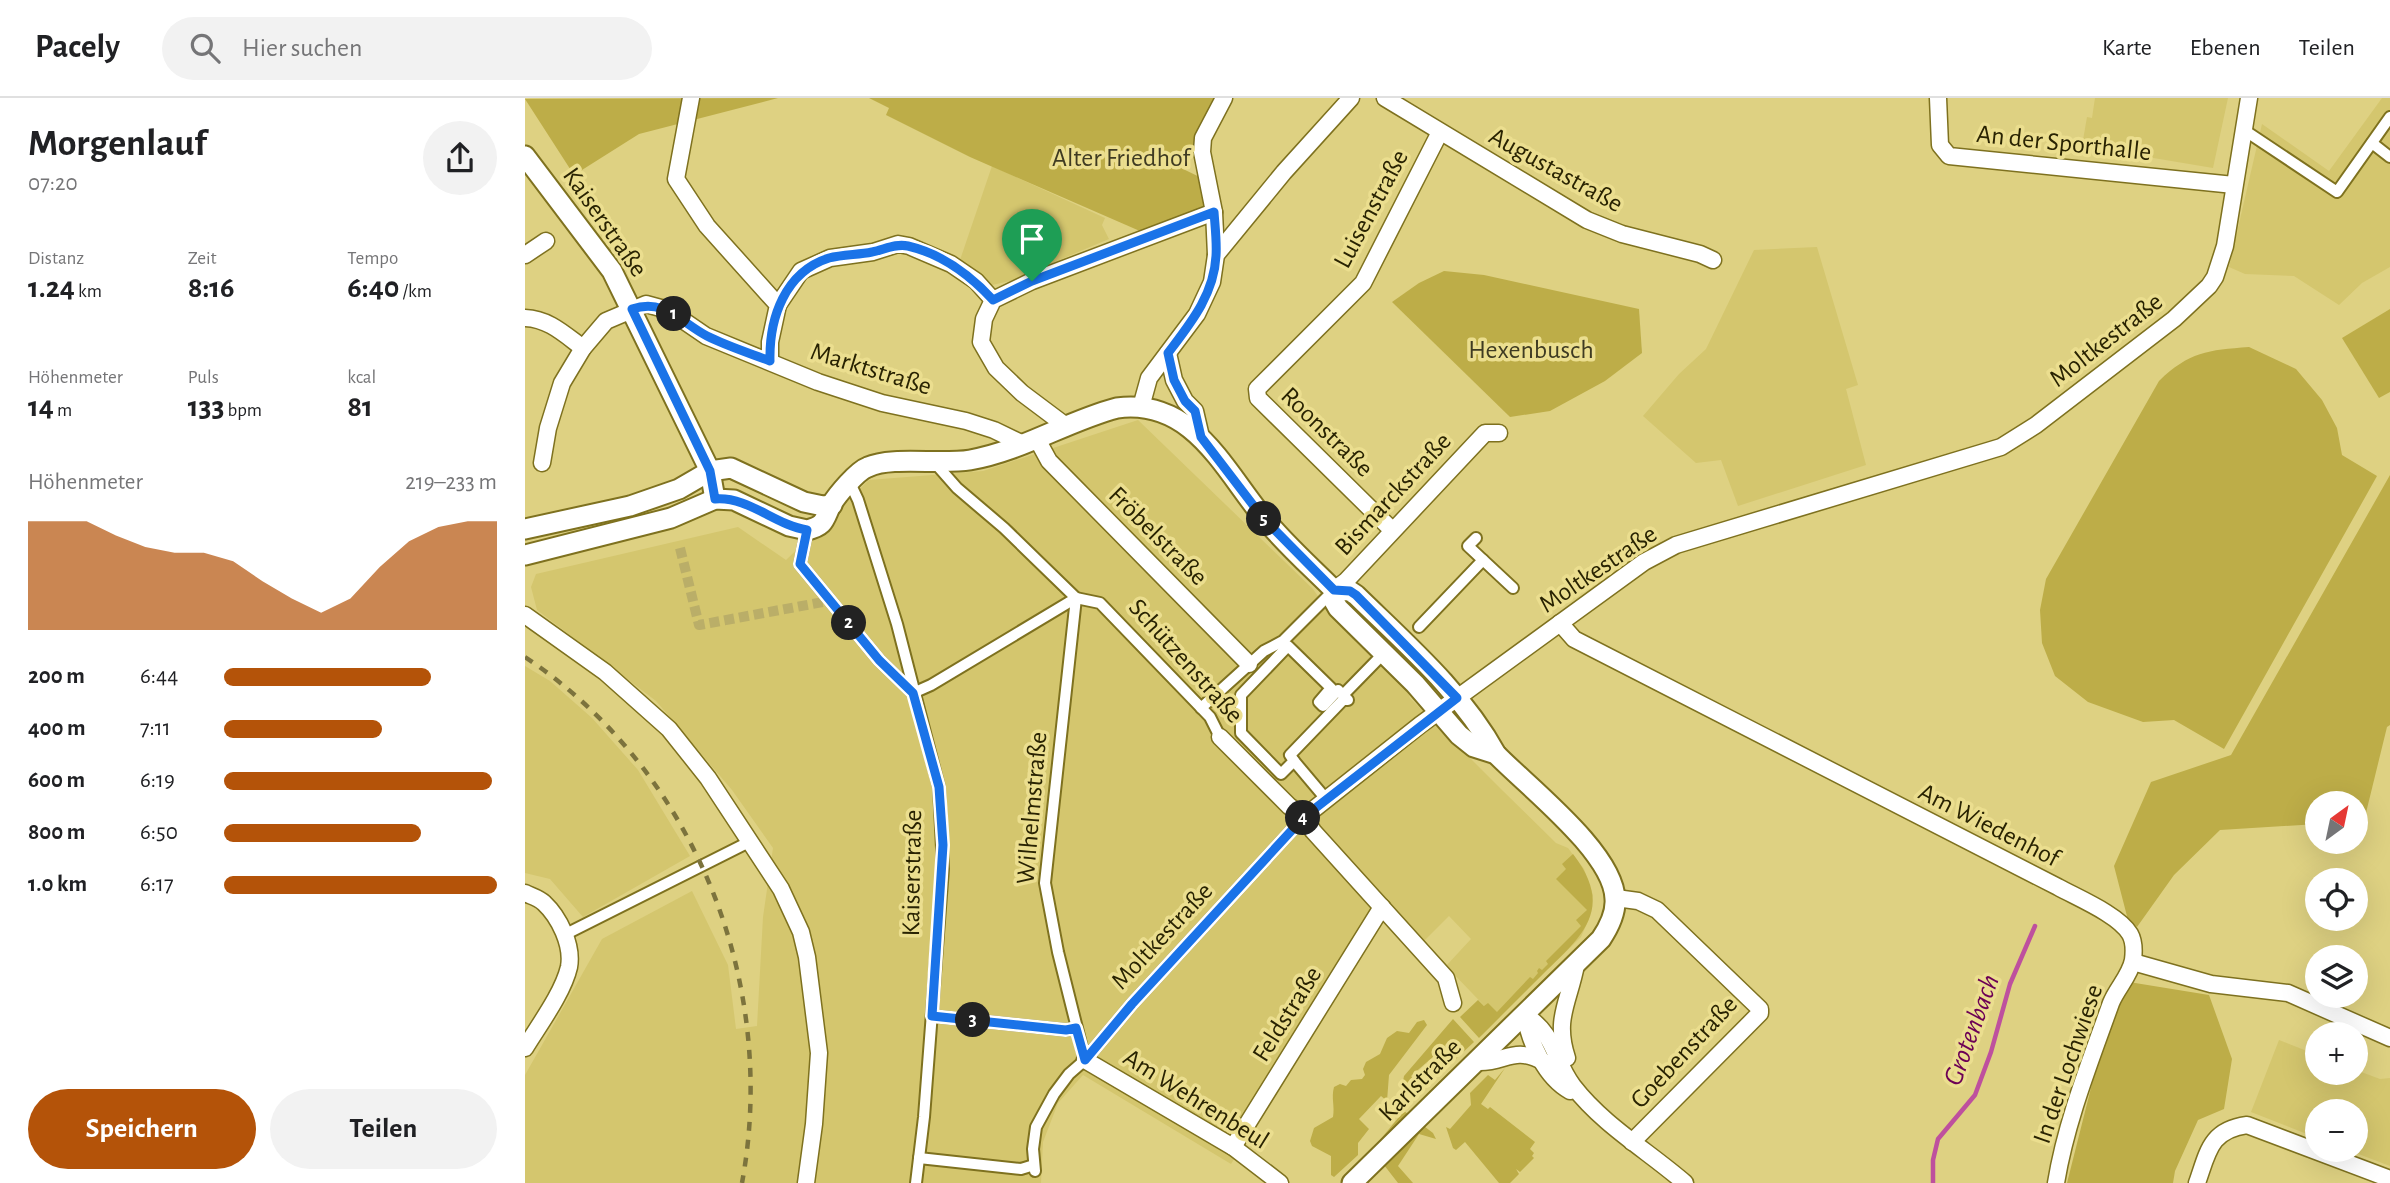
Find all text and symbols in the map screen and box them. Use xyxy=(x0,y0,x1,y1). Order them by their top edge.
search box xyxy=(162,17,652,80)
icon: search xyxy=(186,29,224,67)
text: Pacely xyxy=(35,31,120,64)
text: Hier suchen xyxy=(242,35,363,61)
text: Karte xyxy=(2102,36,2152,60)
text: Ebenen xyxy=(2190,36,2261,60)
text: Teilen xyxy=(2299,36,2355,60)
button: share xyxy=(423,121,497,195)
street label: An der Sporthalle xyxy=(1975,121,2153,165)
street label: Augustastraße xyxy=(1485,123,1627,217)
text: Morgenlauf xyxy=(28,125,206,163)
park label: Alter Friedhof xyxy=(1052,145,1192,171)
street label: Luisenstraße xyxy=(1329,146,1413,272)
street label: Kaiserstraße xyxy=(558,163,652,281)
text: 07:20 xyxy=(28,172,78,195)
pin xyxy=(1002,209,1062,281)
icon: arrive xyxy=(1013,220,1051,258)
text: Distanz xyxy=(28,249,84,268)
text: Zeit xyxy=(188,249,217,268)
text: Tempo xyxy=(347,249,398,268)
text: 1.24 xyxy=(28,273,75,303)
text: 8:16 xyxy=(188,273,235,303)
text: 6:40 xyxy=(347,273,399,303)
text: km xyxy=(75,282,102,301)
text: /km xyxy=(399,282,432,301)
street label: Moltkestraße xyxy=(2045,288,2167,392)
pin: 1 xyxy=(657,296,691,332)
text: 1 xyxy=(670,304,677,323)
park label: Hexenbusch xyxy=(1468,337,1594,363)
street label: Marktstraße xyxy=(807,338,935,400)
text: Höhenmeter xyxy=(28,368,123,387)
text: Puls xyxy=(188,368,219,387)
text: kcal xyxy=(347,368,376,387)
street label: Roonstraße xyxy=(1276,382,1378,482)
text: 14 xyxy=(28,392,54,422)
text: 133 xyxy=(188,392,224,422)
text: 81 xyxy=(347,392,373,422)
text: m xyxy=(54,401,72,420)
text: bpm xyxy=(224,401,262,420)
street label: Bismarckstraße xyxy=(1330,428,1456,560)
text: Höhenmeter xyxy=(28,471,143,494)
text: 219–233 m xyxy=(405,471,497,494)
street label: Fröbelstraße xyxy=(1104,482,1212,590)
pin: 5 xyxy=(1247,502,1281,536)
text: 5 xyxy=(1259,509,1268,528)
street label: Moltkestraße xyxy=(1535,520,1661,618)
street label: Schützenstraße xyxy=(1124,594,1248,728)
pin: 2 xyxy=(831,606,867,640)
text: 2 xyxy=(844,613,853,632)
text: 200 m xyxy=(28,665,85,688)
text: 6:44 xyxy=(140,665,178,688)
text: 400 m xyxy=(28,717,86,740)
text: 7:11 xyxy=(140,717,171,740)
street label: Wilhelmstraße xyxy=(1012,731,1052,885)
text: 600 m xyxy=(28,769,85,792)
text: 6:19 xyxy=(140,769,175,792)
street label: Am Wiedenhof xyxy=(1915,778,2065,872)
north arrow xyxy=(2305,791,2368,854)
map controls xyxy=(2305,791,2368,1162)
pin: 4 xyxy=(1285,800,1321,836)
text: 4 xyxy=(1298,808,1307,827)
street label: Kaiserstraße xyxy=(898,809,926,937)
text: 800 m xyxy=(28,821,85,844)
text: 6:50 xyxy=(140,821,178,844)
button: locate xyxy=(2305,868,2368,931)
text: 1.0 km xyxy=(28,873,87,896)
text: 6:17 xyxy=(140,873,174,896)
street label: Moltkestraße xyxy=(1106,878,1218,994)
button: layers xyxy=(2305,945,2368,1008)
street label: Feldstraße xyxy=(1248,962,1326,1066)
water label: Grotenbach xyxy=(1939,971,2005,1089)
street label: In der Lochwiese xyxy=(2029,981,2107,1147)
street label: Goebenstraße xyxy=(1626,991,1742,1113)
pin: 3 xyxy=(955,1002,991,1038)
text: 3 xyxy=(968,1010,977,1029)
button: + xyxy=(2305,1022,2368,1085)
street label: Karlstraße xyxy=(1374,1034,1466,1126)
street label: Am Wehrenbeul xyxy=(1119,1044,1273,1154)
button: Speichern xyxy=(28,1089,256,1169)
button: Teilen xyxy=(270,1089,497,1169)
button: − xyxy=(2305,1099,2368,1162)

